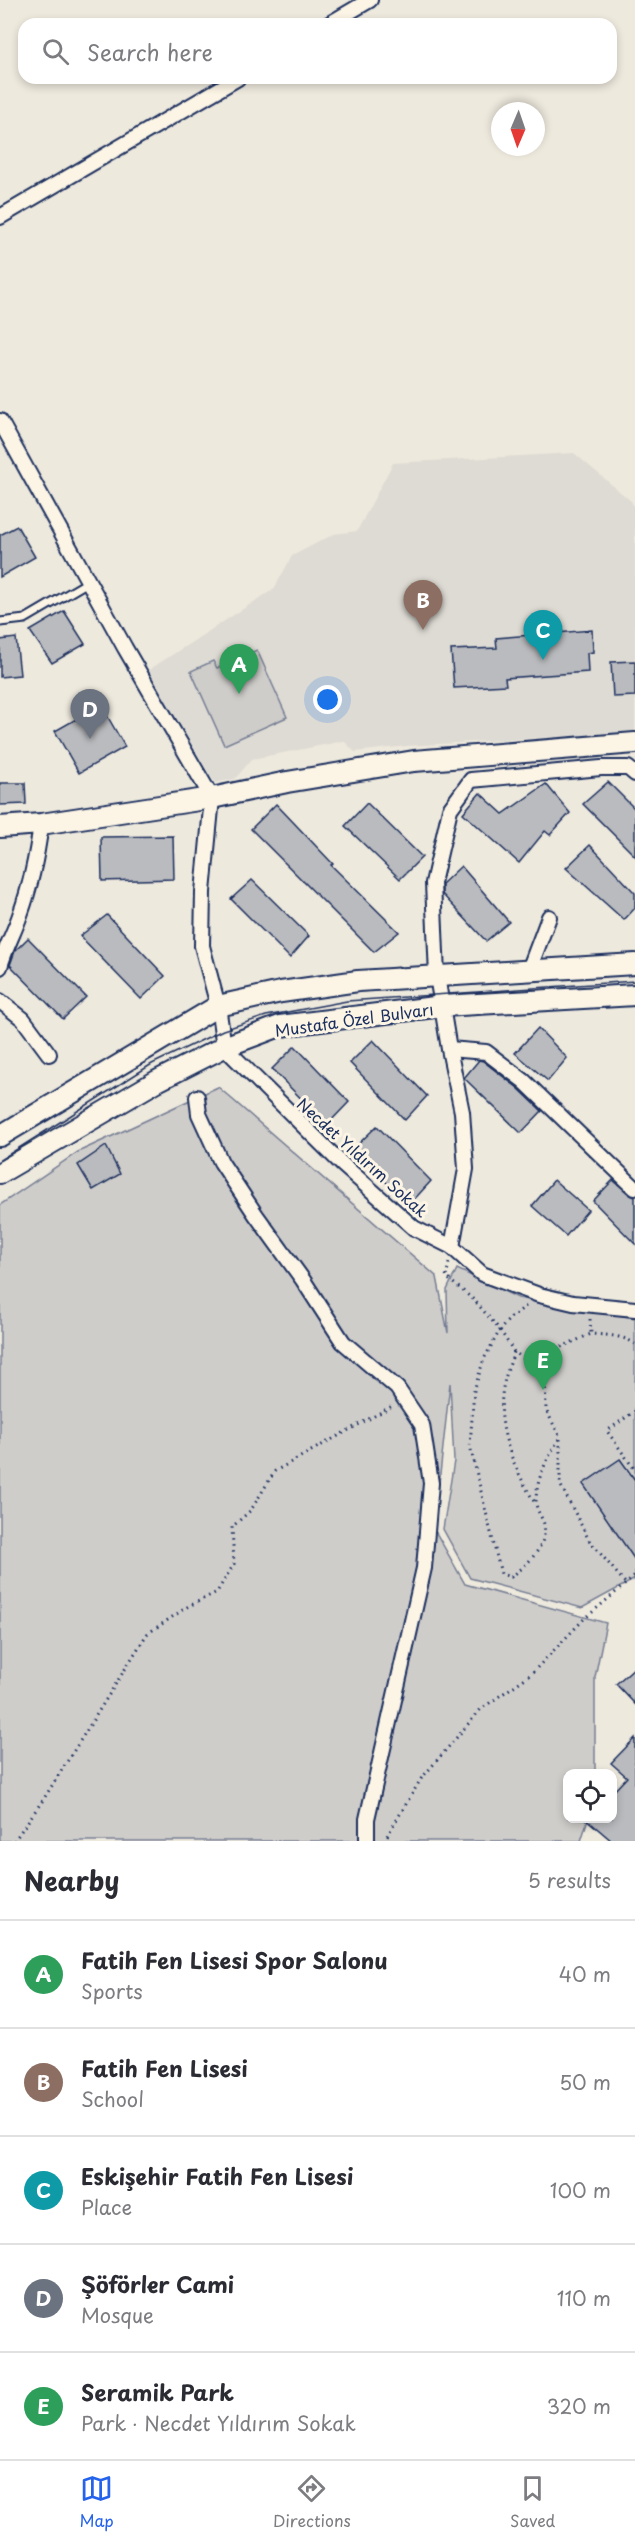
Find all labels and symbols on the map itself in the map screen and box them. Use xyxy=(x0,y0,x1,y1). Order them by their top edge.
north arrow xyxy=(491,102,545,156)
pin: B xyxy=(404,580,442,630)
pin: C xyxy=(524,610,562,660)
pin: A xyxy=(220,644,258,694)
your location xyxy=(313,685,342,714)
pin: D xyxy=(70,690,110,739)
street label: Mustafa Özel Bulvarı xyxy=(273,996,435,1042)
street label: Necdet Yıldırım Sokak xyxy=(292,1092,434,1222)
pin: E xyxy=(524,1340,562,1390)

